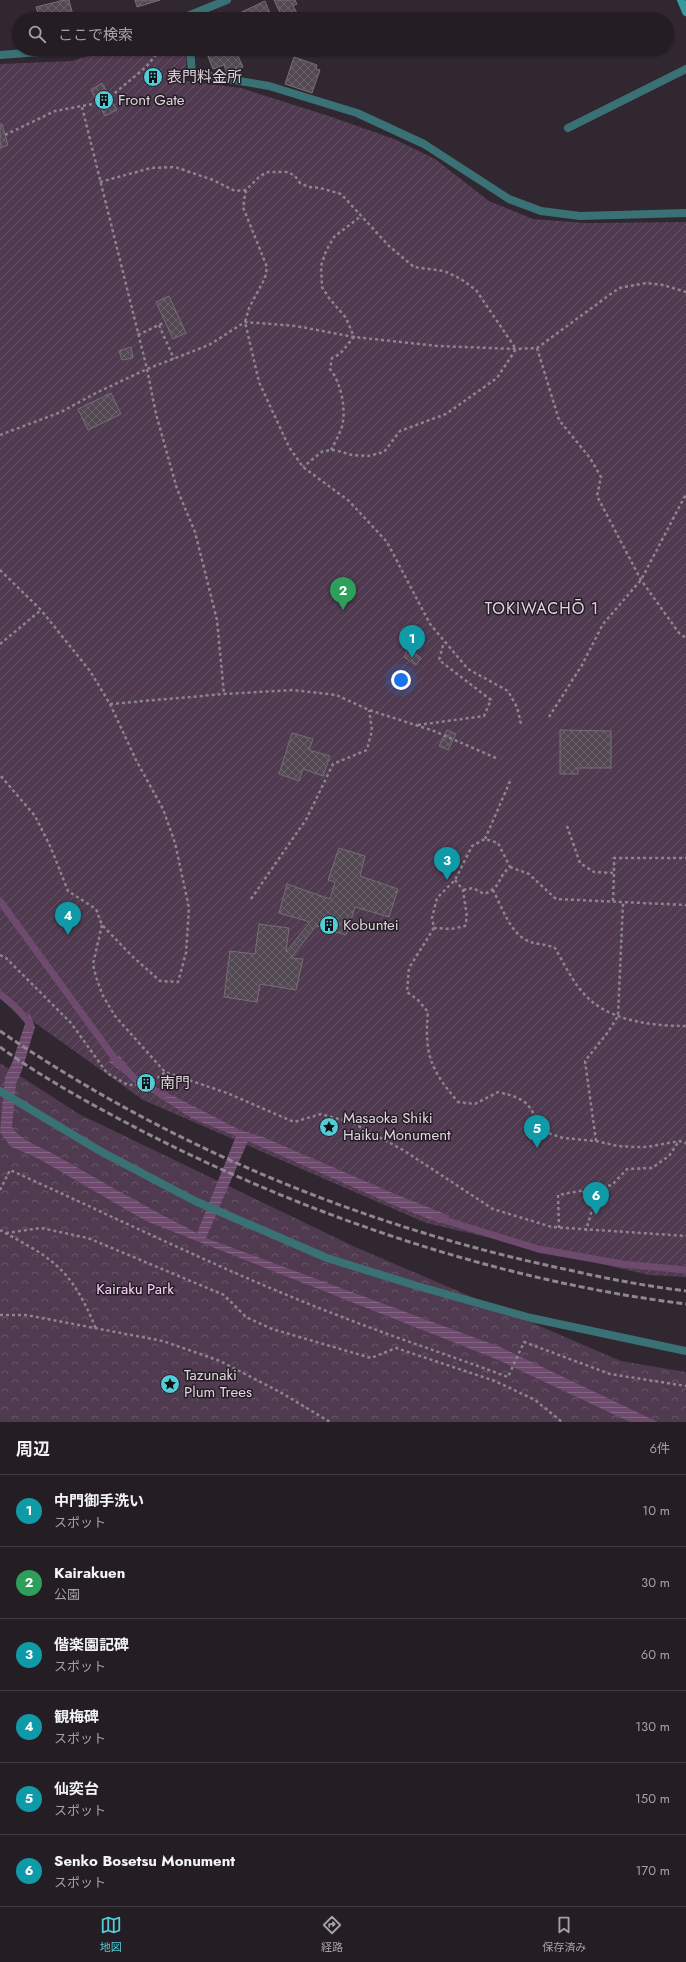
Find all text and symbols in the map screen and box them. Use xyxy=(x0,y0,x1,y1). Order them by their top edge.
search box xyxy=(12,12,674,56)
icon: search xyxy=(26,23,48,45)
text: ここで検索 xyxy=(58,24,133,46)
building icon: 表門料金所 xyxy=(142,66,164,88)
place label: 表門料金所 xyxy=(167,66,242,88)
building icon: Front Gate xyxy=(93,89,115,111)
place label: Front Gate xyxy=(118,89,185,111)
pin: 2 xyxy=(330,577,356,610)
district label: TOKIWACHŌ 1 xyxy=(485,597,599,620)
pin: 1 xyxy=(399,625,425,658)
your location xyxy=(391,670,411,690)
pin: 3 xyxy=(434,847,460,880)
pin: 4 xyxy=(55,902,81,935)
building icon: Kobuntei xyxy=(318,914,340,936)
place label: Kobuntei xyxy=(343,914,399,936)
building icon: 南門 xyxy=(135,1072,157,1094)
place label: 南門 xyxy=(160,1072,190,1094)
place label: Masaoka Shiki Haiku Monument xyxy=(343,1107,451,1146)
pin: 5 xyxy=(524,1115,550,1148)
place icon: Masaoka Shiki Haiku Monument xyxy=(318,1116,340,1138)
pin: 6 xyxy=(583,1182,609,1215)
park label: Kairaku Park xyxy=(96,1278,174,1300)
place label: Tazunaki Plum Trees xyxy=(184,1364,252,1403)
place icon: Tazunaki Plum Trees xyxy=(159,1373,181,1395)
text: 周辺 xyxy=(16,1437,50,1461)
text: 6件 xyxy=(650,1439,670,1458)
text: 中門御手洗い xyxy=(54,1490,144,1512)
text: 1 xyxy=(26,1501,32,1520)
text: 10 m xyxy=(642,1501,670,1520)
text: スポット xyxy=(54,1513,106,1532)
text: Kairakuen xyxy=(54,1562,125,1584)
text: 2 xyxy=(25,1573,33,1592)
text: 30 m xyxy=(641,1573,670,1592)
text: 公園 xyxy=(54,1585,80,1604)
text: 偕楽園記碑 xyxy=(54,1634,129,1656)
text: 3 xyxy=(25,1645,33,1664)
text: 60 m xyxy=(641,1645,670,1664)
text: スポット xyxy=(54,1657,106,1676)
text: 観梅碑 xyxy=(54,1706,99,1728)
text: 4 xyxy=(24,1717,34,1736)
text: 130 m xyxy=(635,1717,670,1736)
text: スポット xyxy=(54,1729,106,1748)
text: 仙奕台 xyxy=(54,1778,99,1800)
text: 5 xyxy=(25,1789,33,1808)
text: 150 m xyxy=(635,1789,670,1808)
text: スポット xyxy=(54,1801,106,1820)
text: Senko Bosetsu Monument xyxy=(54,1850,235,1872)
text: 6 xyxy=(25,1861,33,1880)
text: 170 m xyxy=(635,1861,670,1880)
text: スポット xyxy=(54,1873,106,1892)
tab: 地図 xyxy=(100,1914,122,1955)
tab: 経路 xyxy=(321,1914,343,1955)
tab: 保存済み xyxy=(542,1914,586,1955)

